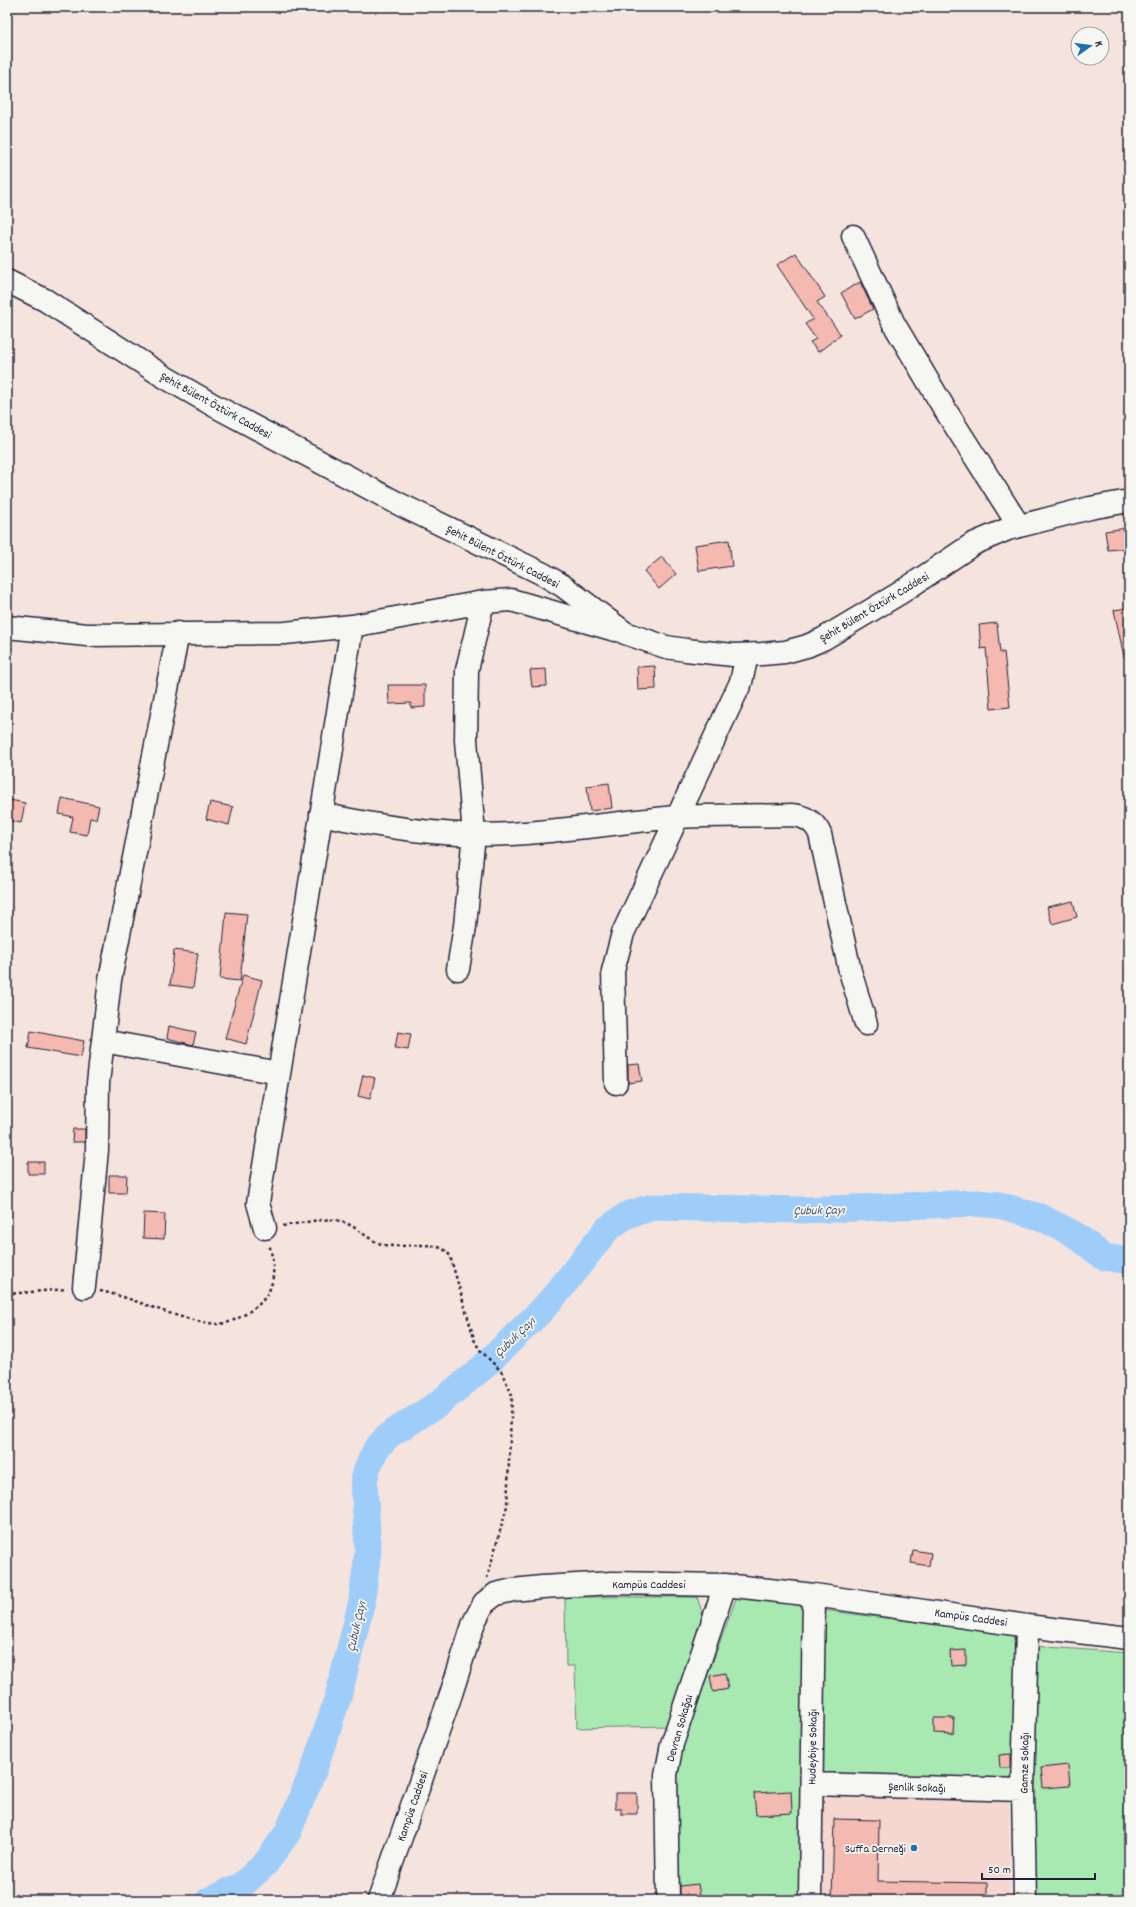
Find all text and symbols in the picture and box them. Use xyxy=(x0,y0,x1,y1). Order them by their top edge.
north arrow xyxy=(1070,26,1110,66)
text: K xyxy=(1089,40,1106,48)
street label: Şehit Bülent Öztürk Caddesi xyxy=(157,369,274,444)
street label: Şehit Bülent Öztürk Caddesi xyxy=(443,521,562,593)
street label: Şehit Bülent Öztürk Caddesi xyxy=(817,569,933,648)
water label: Çubuk Çayı xyxy=(793,1202,846,1221)
water label: Çubuk Çayı xyxy=(491,1312,542,1362)
street label: Kampüs Caddesi xyxy=(612,1577,686,1594)
water label: Çubuk Çayı xyxy=(342,1598,373,1654)
street label: Kampüs Caddesi xyxy=(933,1605,1008,1632)
street label: Devran Sokağaı xyxy=(663,1693,698,1764)
street label: Hudeybiye Sokağı xyxy=(804,1709,823,1785)
street label: Gamze Sokağı xyxy=(1016,1732,1035,1794)
street label: Kampüs Caddesi xyxy=(393,1769,433,1844)
street label: Şenlik Sokağı xyxy=(888,1779,946,1798)
place label: Suffa Derneği xyxy=(845,1841,906,1858)
marker: Suffa Derneği xyxy=(909,1843,919,1853)
scale bar xyxy=(982,1855,1095,1881)
text: 50 m xyxy=(988,1862,1011,1879)

